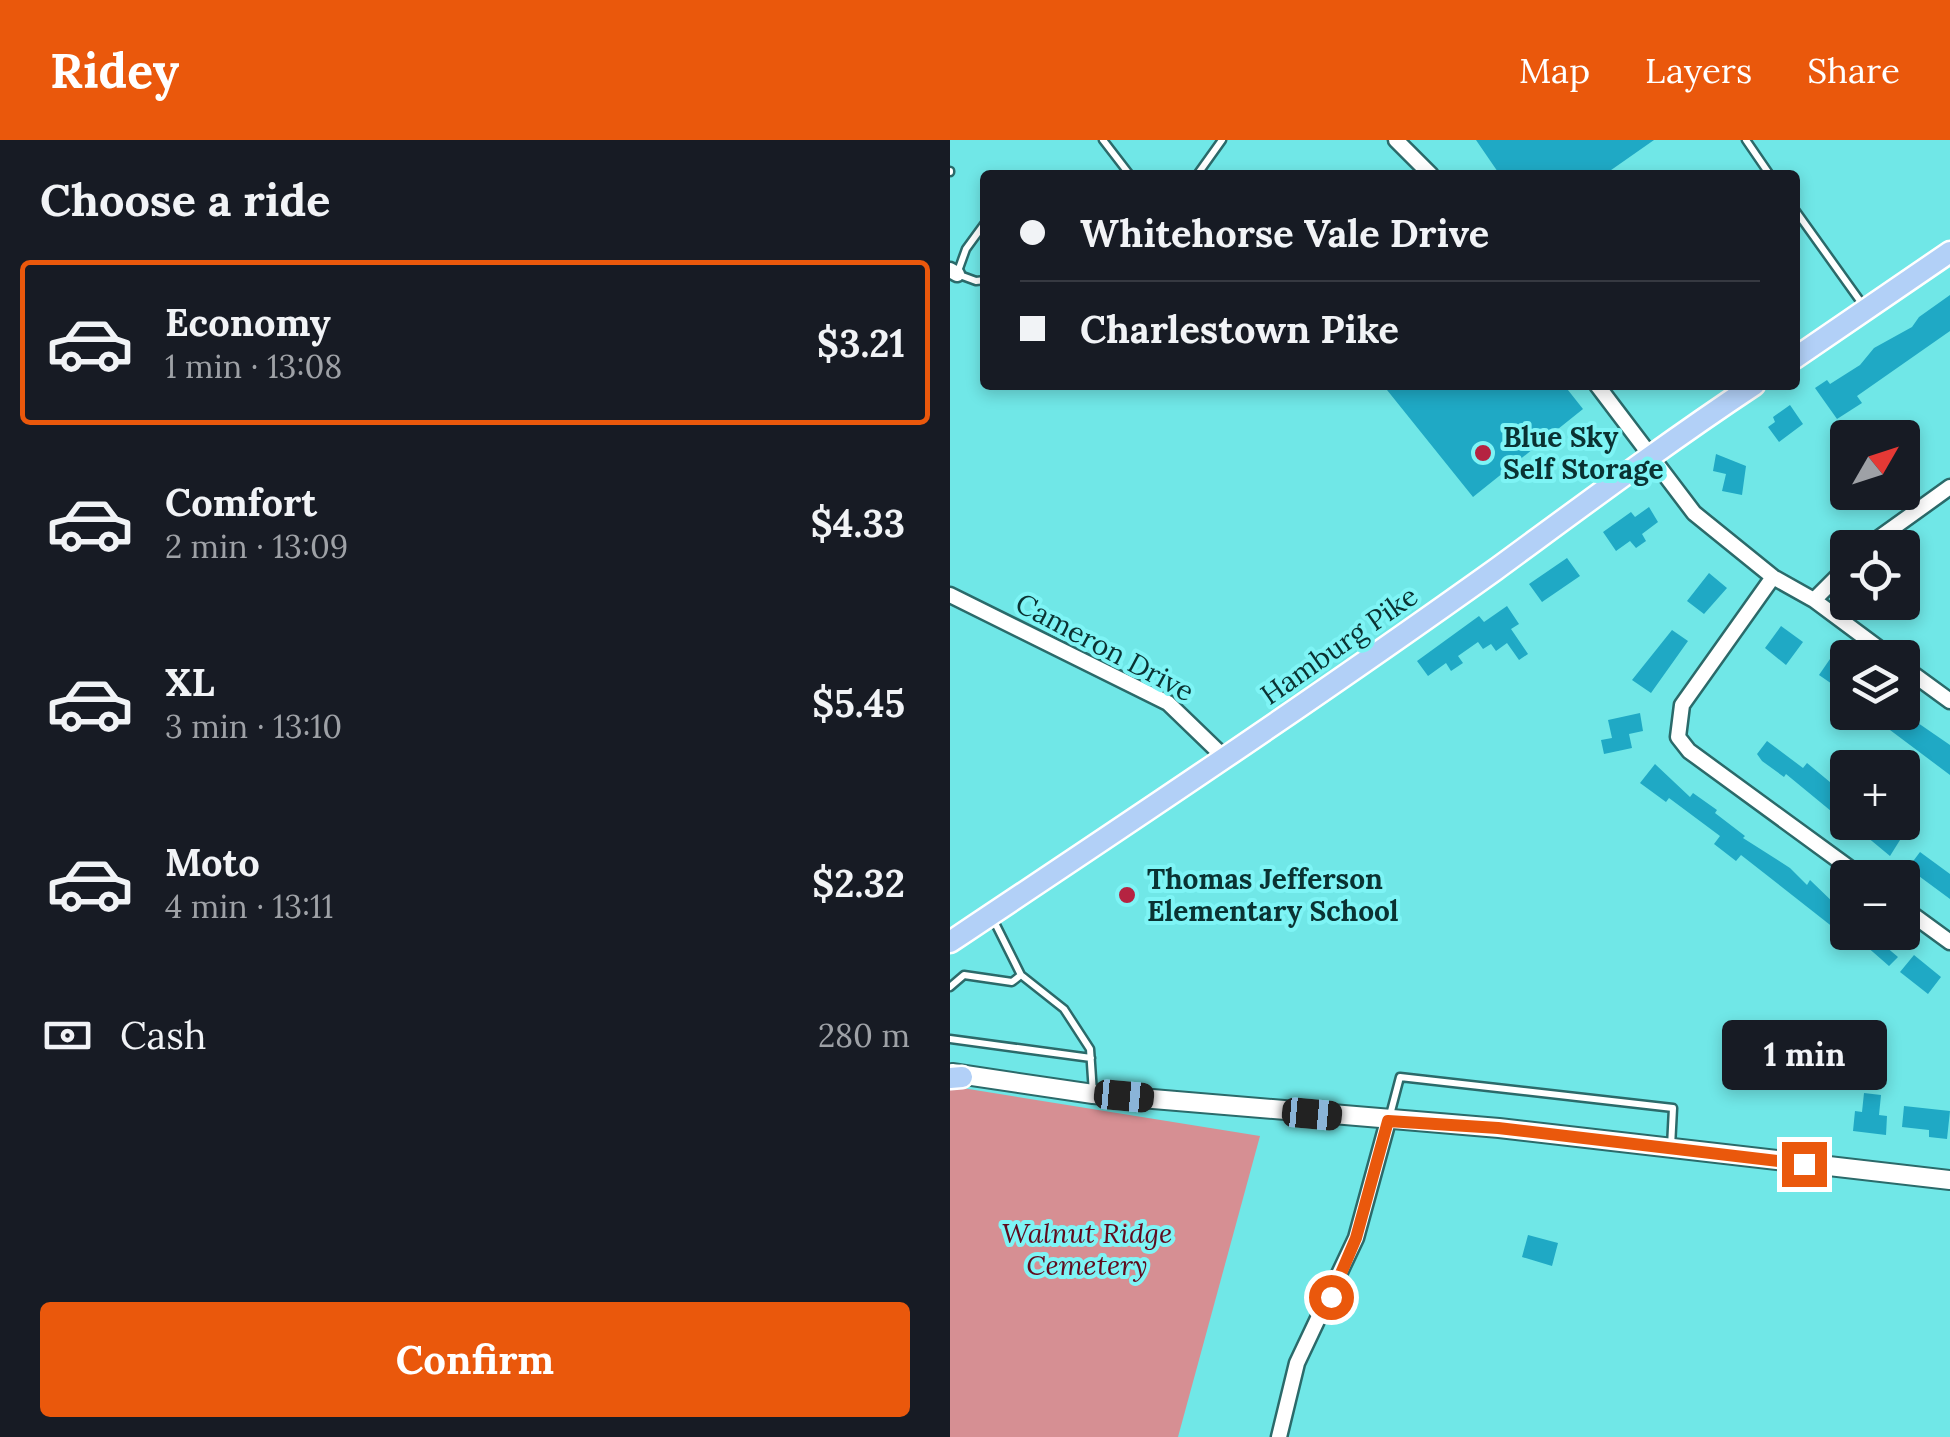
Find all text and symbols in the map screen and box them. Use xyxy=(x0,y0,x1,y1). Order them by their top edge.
text: Ridey xyxy=(50,40,179,101)
text: Map xyxy=(1519,48,1590,93)
text: Layers xyxy=(1645,48,1752,93)
text: Share xyxy=(1807,48,1900,93)
text: Choose a ride xyxy=(40,171,330,228)
text: Whitehorse Vale Drive xyxy=(1080,209,1489,257)
icon: car xyxy=(45,298,135,388)
text: Economy xyxy=(165,298,331,346)
text: Charlestown Pike xyxy=(1080,305,1399,353)
text: $3.21 xyxy=(817,319,905,367)
text: 1 min · 13:08 xyxy=(165,346,342,387)
place label: Blue Sky Self Storage xyxy=(1503,419,1664,487)
north arrow xyxy=(1830,420,1920,510)
map controls xyxy=(1830,420,1920,950)
marker: Blue Sky Self Storage xyxy=(1472,442,1494,464)
icon: car xyxy=(45,478,135,568)
text: Comfort xyxy=(165,478,317,526)
text: $4.33 xyxy=(810,499,905,547)
text: 2 min · 13:09 xyxy=(165,526,348,567)
button: locate xyxy=(1830,530,1920,620)
street label: Hamburg Pike xyxy=(1253,578,1425,712)
street label: Cameron Drive xyxy=(1010,585,1200,709)
button: layers xyxy=(1830,640,1920,730)
icon: car xyxy=(45,658,135,748)
text: XL xyxy=(165,658,215,706)
text: $5.45 xyxy=(812,679,905,727)
text: 3 min · 13:10 xyxy=(165,706,342,747)
button: + xyxy=(1830,750,1920,840)
icon: car xyxy=(45,838,135,928)
text: Moto xyxy=(165,838,260,886)
text: $2.32 xyxy=(812,859,905,907)
button: − xyxy=(1830,860,1920,950)
place label: Thomas Jefferson Elementary School xyxy=(1147,861,1399,929)
marker: Thomas Jefferson Elementary School xyxy=(1116,884,1138,906)
text: 4 min · 13:11 xyxy=(165,886,333,927)
icon: cash xyxy=(40,1008,95,1063)
text: Cash xyxy=(120,1011,207,1059)
text: 280 m xyxy=(818,1015,910,1056)
callout: 1 min xyxy=(1722,1019,1886,1089)
text: 1 min xyxy=(1764,1034,1845,1075)
car xyxy=(1093,1078,1155,1114)
car xyxy=(1281,1096,1343,1132)
route end xyxy=(1782,1142,1827,1187)
park label: Walnut Ridge Cemetery xyxy=(1002,1215,1172,1283)
route start xyxy=(1309,1275,1354,1320)
button: Confirm xyxy=(40,1302,910,1417)

